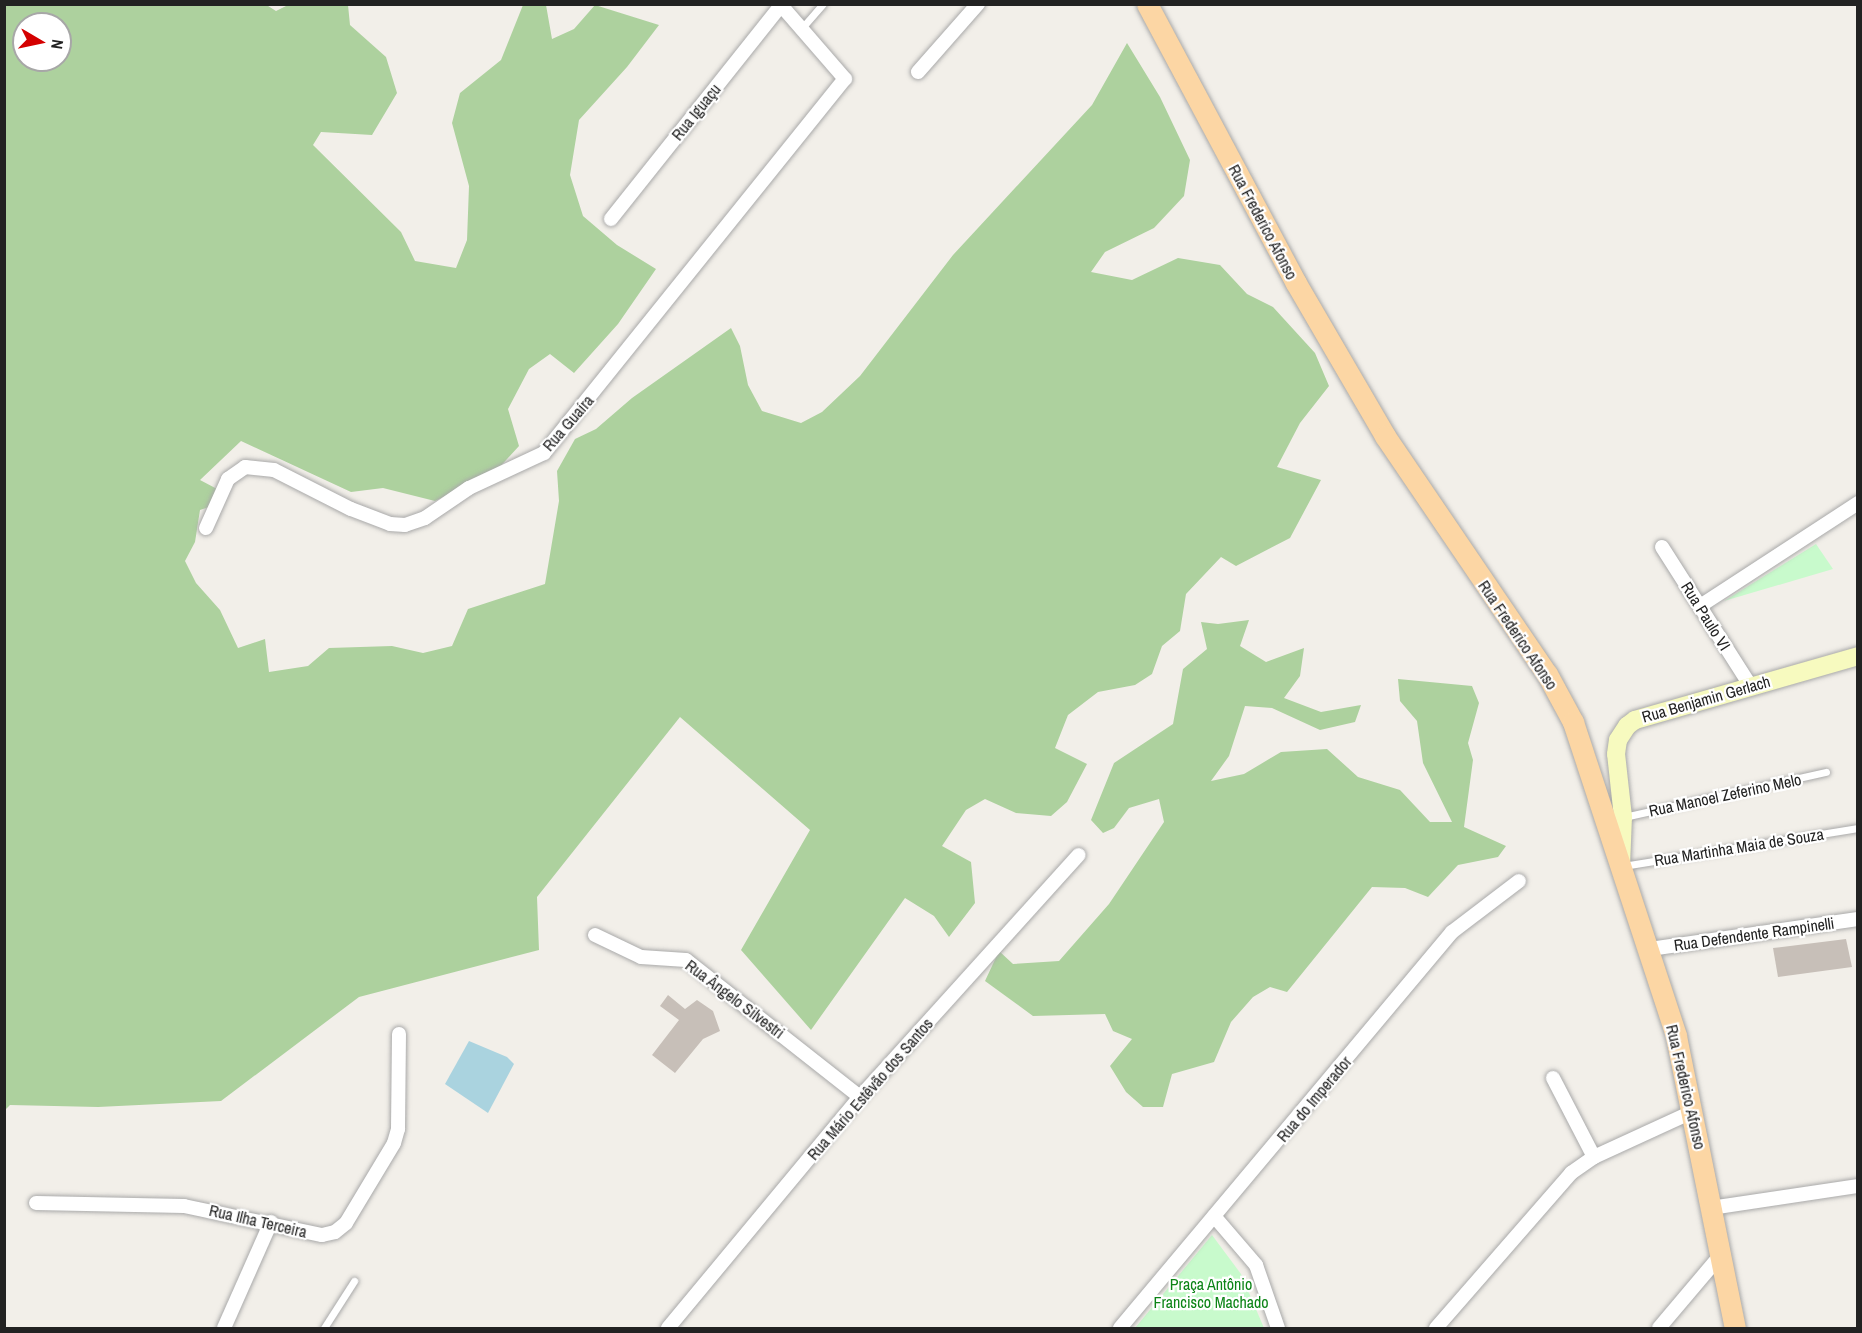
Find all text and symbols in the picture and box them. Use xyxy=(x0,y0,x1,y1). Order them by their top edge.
north arrow xyxy=(12,12,72,72)
text: N xyxy=(46,38,69,51)
street label: Rua Iguaçu xyxy=(667,80,725,144)
street label: Rua Frederico Afonso xyxy=(1224,161,1302,283)
street label: Rua Guaíra xyxy=(539,391,597,455)
street label: Rua Frederico Afonso xyxy=(1474,576,1562,694)
street label: Rua Paulo VI xyxy=(1677,578,1735,654)
street label: Rua Benjamin Gerlach xyxy=(1640,671,1772,727)
street label: Rua Manoel Zeferino Melo xyxy=(1647,769,1803,821)
street label: Rua Martinha Maia de Souza xyxy=(1653,824,1825,870)
street label: Rua Defendente Rampinelli xyxy=(1672,913,1836,955)
street label: Rua Ângelo Silvestri xyxy=(681,955,789,1043)
street label: Rua Mário Estêvão dos Santos xyxy=(803,1014,937,1164)
street label: Rua Frederico Afonso xyxy=(1662,1022,1710,1152)
street label: Rua do Imperador xyxy=(1273,1052,1355,1146)
street label: Rua Ilha Terceira xyxy=(207,1200,309,1242)
park label: Praça Antônio Francisco Machado xyxy=(1153,1274,1269,1312)

